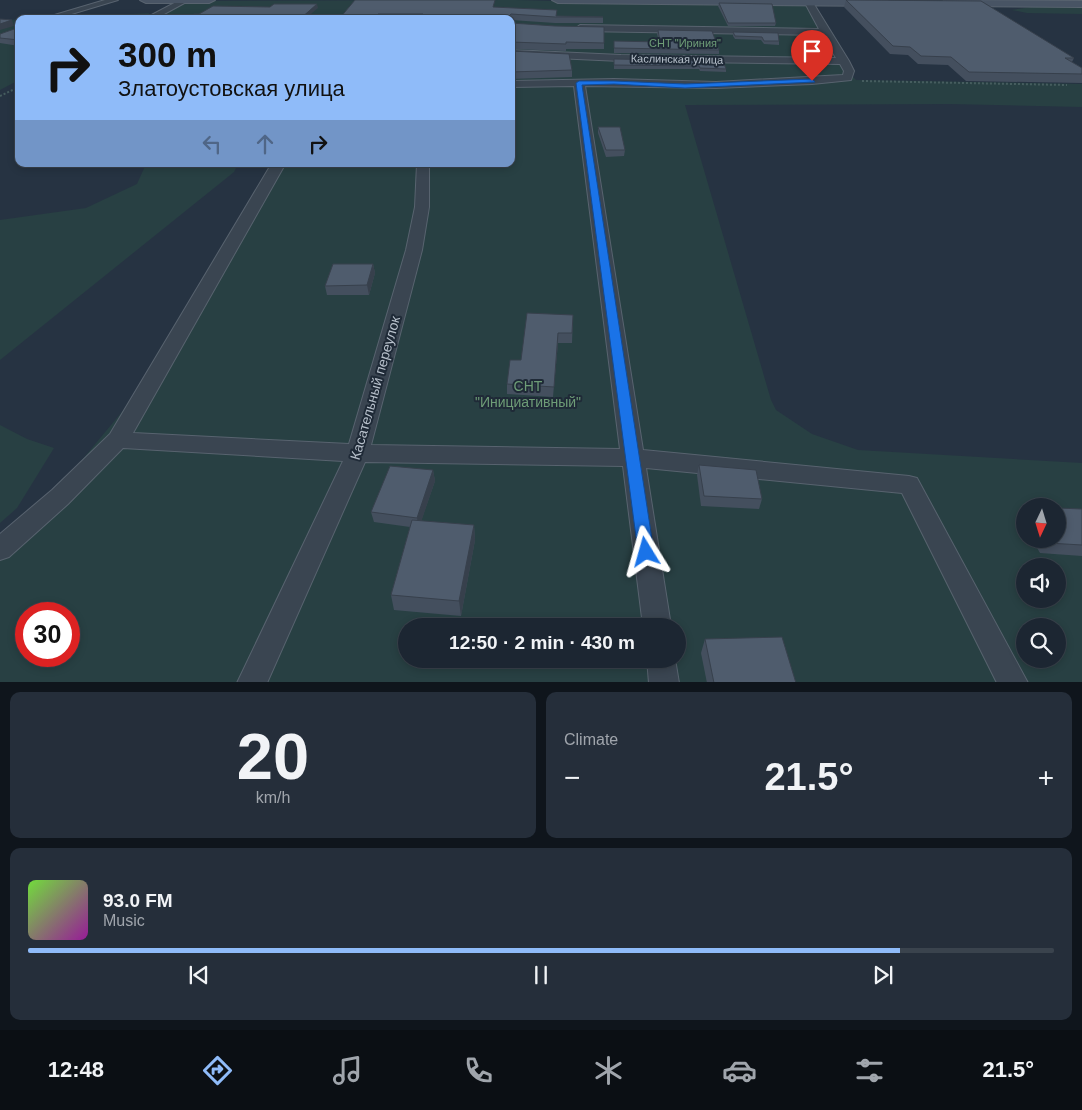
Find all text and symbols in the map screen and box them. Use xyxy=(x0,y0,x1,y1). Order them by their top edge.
pin xyxy=(791,30,833,81)
icon: right xyxy=(35,35,100,100)
text: 300 m xyxy=(118,35,217,74)
park label: СНТ "Ириния" xyxy=(649,37,721,49)
icon: arrive xyxy=(798,37,826,65)
street label: Каслинская улица xyxy=(631,52,724,66)
text: Златоустовская улица xyxy=(118,76,345,101)
icon: left xyxy=(198,130,226,158)
icon: ahead xyxy=(251,130,279,158)
icon: right xyxy=(304,130,332,158)
street label: Касательный переулок xyxy=(347,314,403,462)
park label: СНТ "Инициативный" xyxy=(475,378,581,410)
north arrow xyxy=(1016,498,1066,548)
map controls xyxy=(1016,498,1066,668)
position arrow xyxy=(619,525,671,577)
button: sound xyxy=(1016,558,1066,608)
speed limit sign: 30 xyxy=(15,602,80,667)
button: search xyxy=(1016,618,1066,668)
text: 12:50 · 2 min · 430 m xyxy=(449,632,635,653)
text: 20 xyxy=(237,720,309,793)
text: Climate xyxy=(564,731,618,748)
text: 21.5° xyxy=(764,756,854,798)
text: − xyxy=(564,762,580,793)
text: + xyxy=(1038,762,1054,793)
text: km/h xyxy=(256,789,290,806)
text: 93.0 FM xyxy=(103,890,173,911)
text: Music xyxy=(103,912,145,929)
icon: previous xyxy=(185,961,213,989)
icon: pause xyxy=(527,961,555,989)
icon: next xyxy=(869,961,897,989)
icon: directions xyxy=(200,1053,235,1088)
icon: music xyxy=(330,1053,365,1088)
icon: phone xyxy=(461,1053,496,1088)
icon: climate xyxy=(591,1053,626,1088)
icon: car xyxy=(722,1053,757,1088)
icon: filters xyxy=(852,1053,887,1088)
text: 12:48 xyxy=(48,1057,104,1082)
text: 21.5° xyxy=(983,1057,1034,1082)

